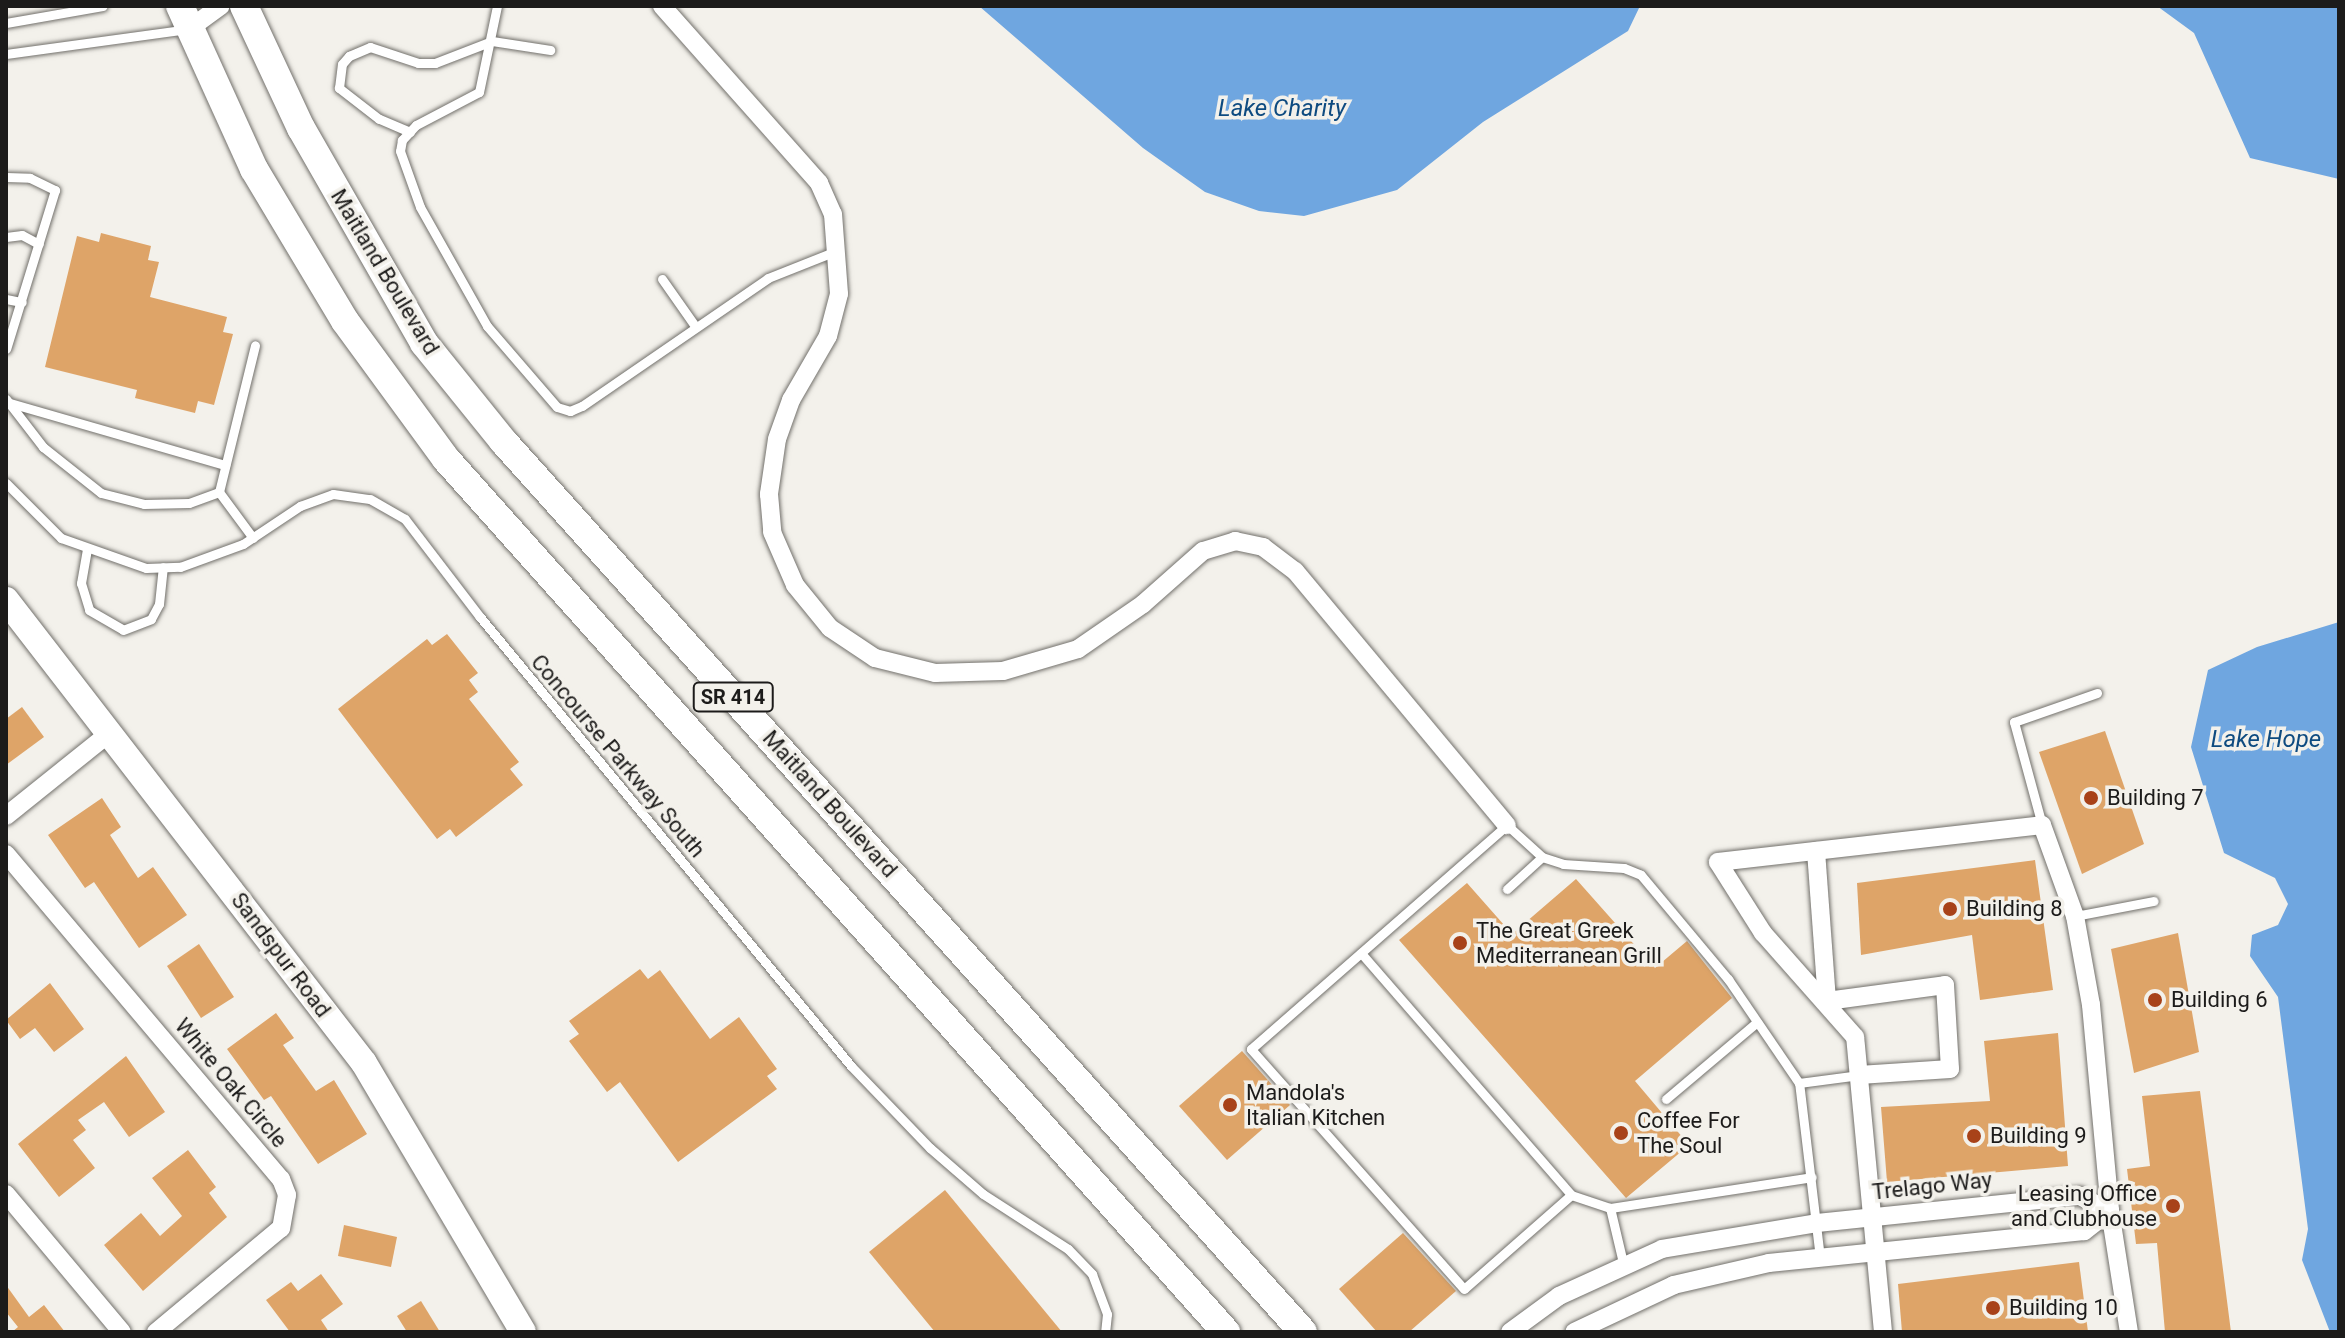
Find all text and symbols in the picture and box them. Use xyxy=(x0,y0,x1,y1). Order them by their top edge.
water label: Lake Charity xyxy=(1218,95,1346,123)
street label: Maitland Boulevard xyxy=(325,184,445,360)
street label: Concourse Parkway South xyxy=(525,649,711,863)
road number: SR 414 xyxy=(691,681,775,713)
street label: Maitland Boulevard xyxy=(757,725,903,883)
water label: Lake Hope xyxy=(2211,726,2321,754)
place label: Building 7 xyxy=(2107,785,2204,811)
marker: Building 7 xyxy=(2082,789,2100,807)
street label: Sandspur Road xyxy=(226,888,336,1022)
place label: Building 8 xyxy=(1966,896,2063,922)
marker: Building 8 xyxy=(1941,900,1959,918)
place label: The Great Greek Mediterranean Grill xyxy=(1476,917,1662,968)
marker: The Great Greek Mediterranean Grill xyxy=(1451,934,1469,952)
place label: Building 6 xyxy=(2171,987,2268,1013)
marker: Building 6 xyxy=(2146,991,2164,1009)
street label: White Oak Circle xyxy=(169,1013,293,1153)
place label: Mandola's Italian Kitchen xyxy=(1246,1079,1385,1130)
marker: Mandola's Italian Kitchen xyxy=(1221,1096,1239,1114)
place label: Coffee For The Soul xyxy=(1637,1107,1740,1158)
place label: Building 9 xyxy=(1990,1123,2087,1149)
marker: Coffee For The Soul xyxy=(1612,1124,1630,1142)
marker: Building 9 xyxy=(1965,1127,1983,1145)
street label: Trelago Way xyxy=(1871,1167,1993,1205)
place label: Leasing Office and Clubhouse xyxy=(2011,1180,2157,1232)
marker: Leasing Office and Clubhouse xyxy=(2164,1197,2182,1215)
place label: Building 10 xyxy=(2009,1295,2118,1321)
marker: Building 10 xyxy=(1984,1299,2002,1317)

